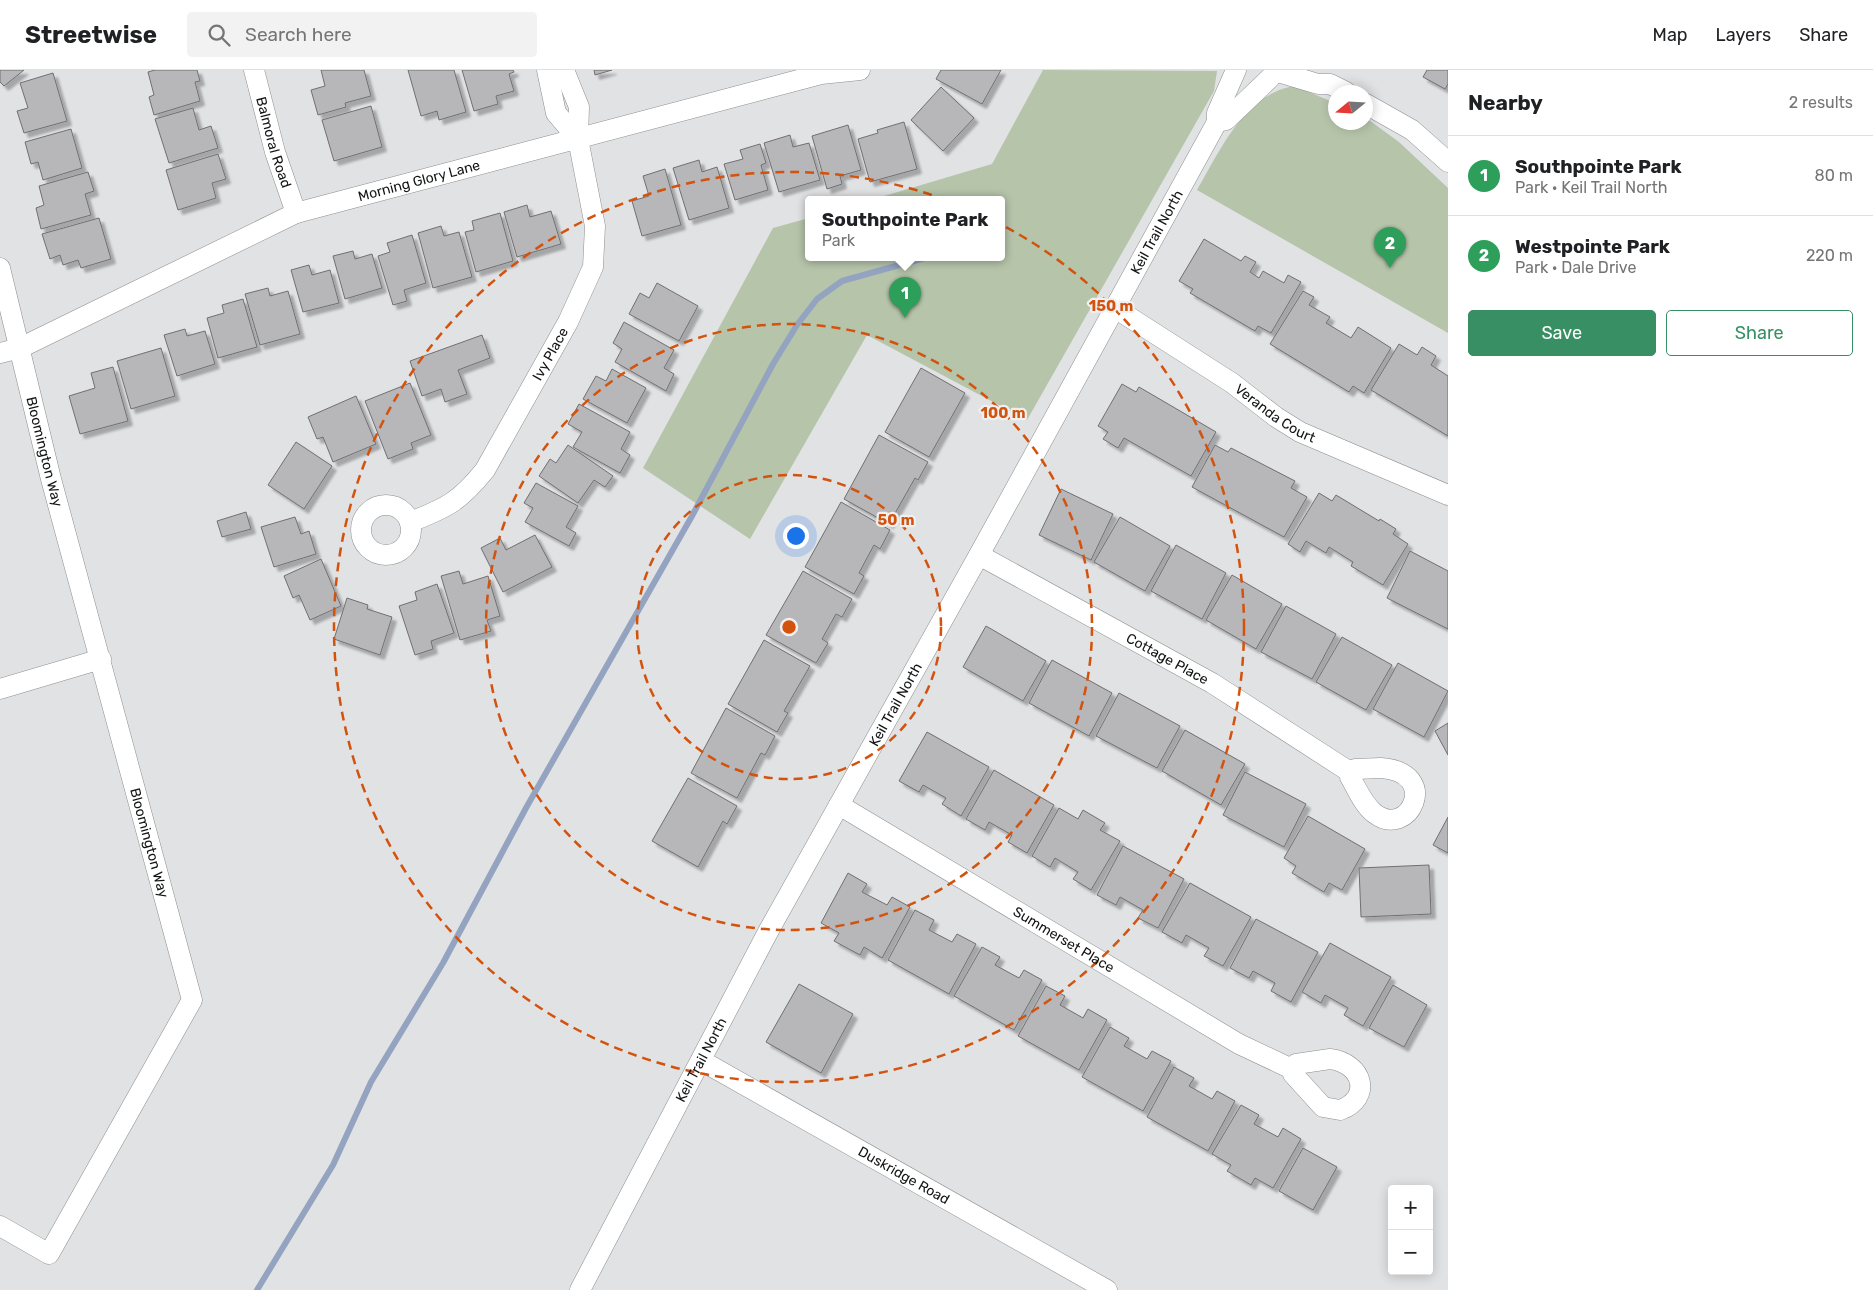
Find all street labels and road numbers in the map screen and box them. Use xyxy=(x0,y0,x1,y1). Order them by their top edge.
street label: Balmoral Road xyxy=(253,95,295,190)
street label: Morning Glory Lane xyxy=(356,156,482,205)
street label: Keil Trail North xyxy=(1127,187,1186,277)
street label: Ivy Place xyxy=(529,324,572,383)
street label: Veranda Court xyxy=(1232,380,1319,446)
street label: Bloomington Way xyxy=(23,395,67,509)
street label: Cottage Place xyxy=(1123,629,1212,688)
street label: Keil Trail North xyxy=(865,660,925,749)
street label: Bloomington Way xyxy=(127,786,172,900)
street label: Summerset Place xyxy=(1010,903,1118,976)
street label: Keil Trail North xyxy=(672,1015,730,1105)
street label: Duskridge Road xyxy=(855,1143,953,1208)

